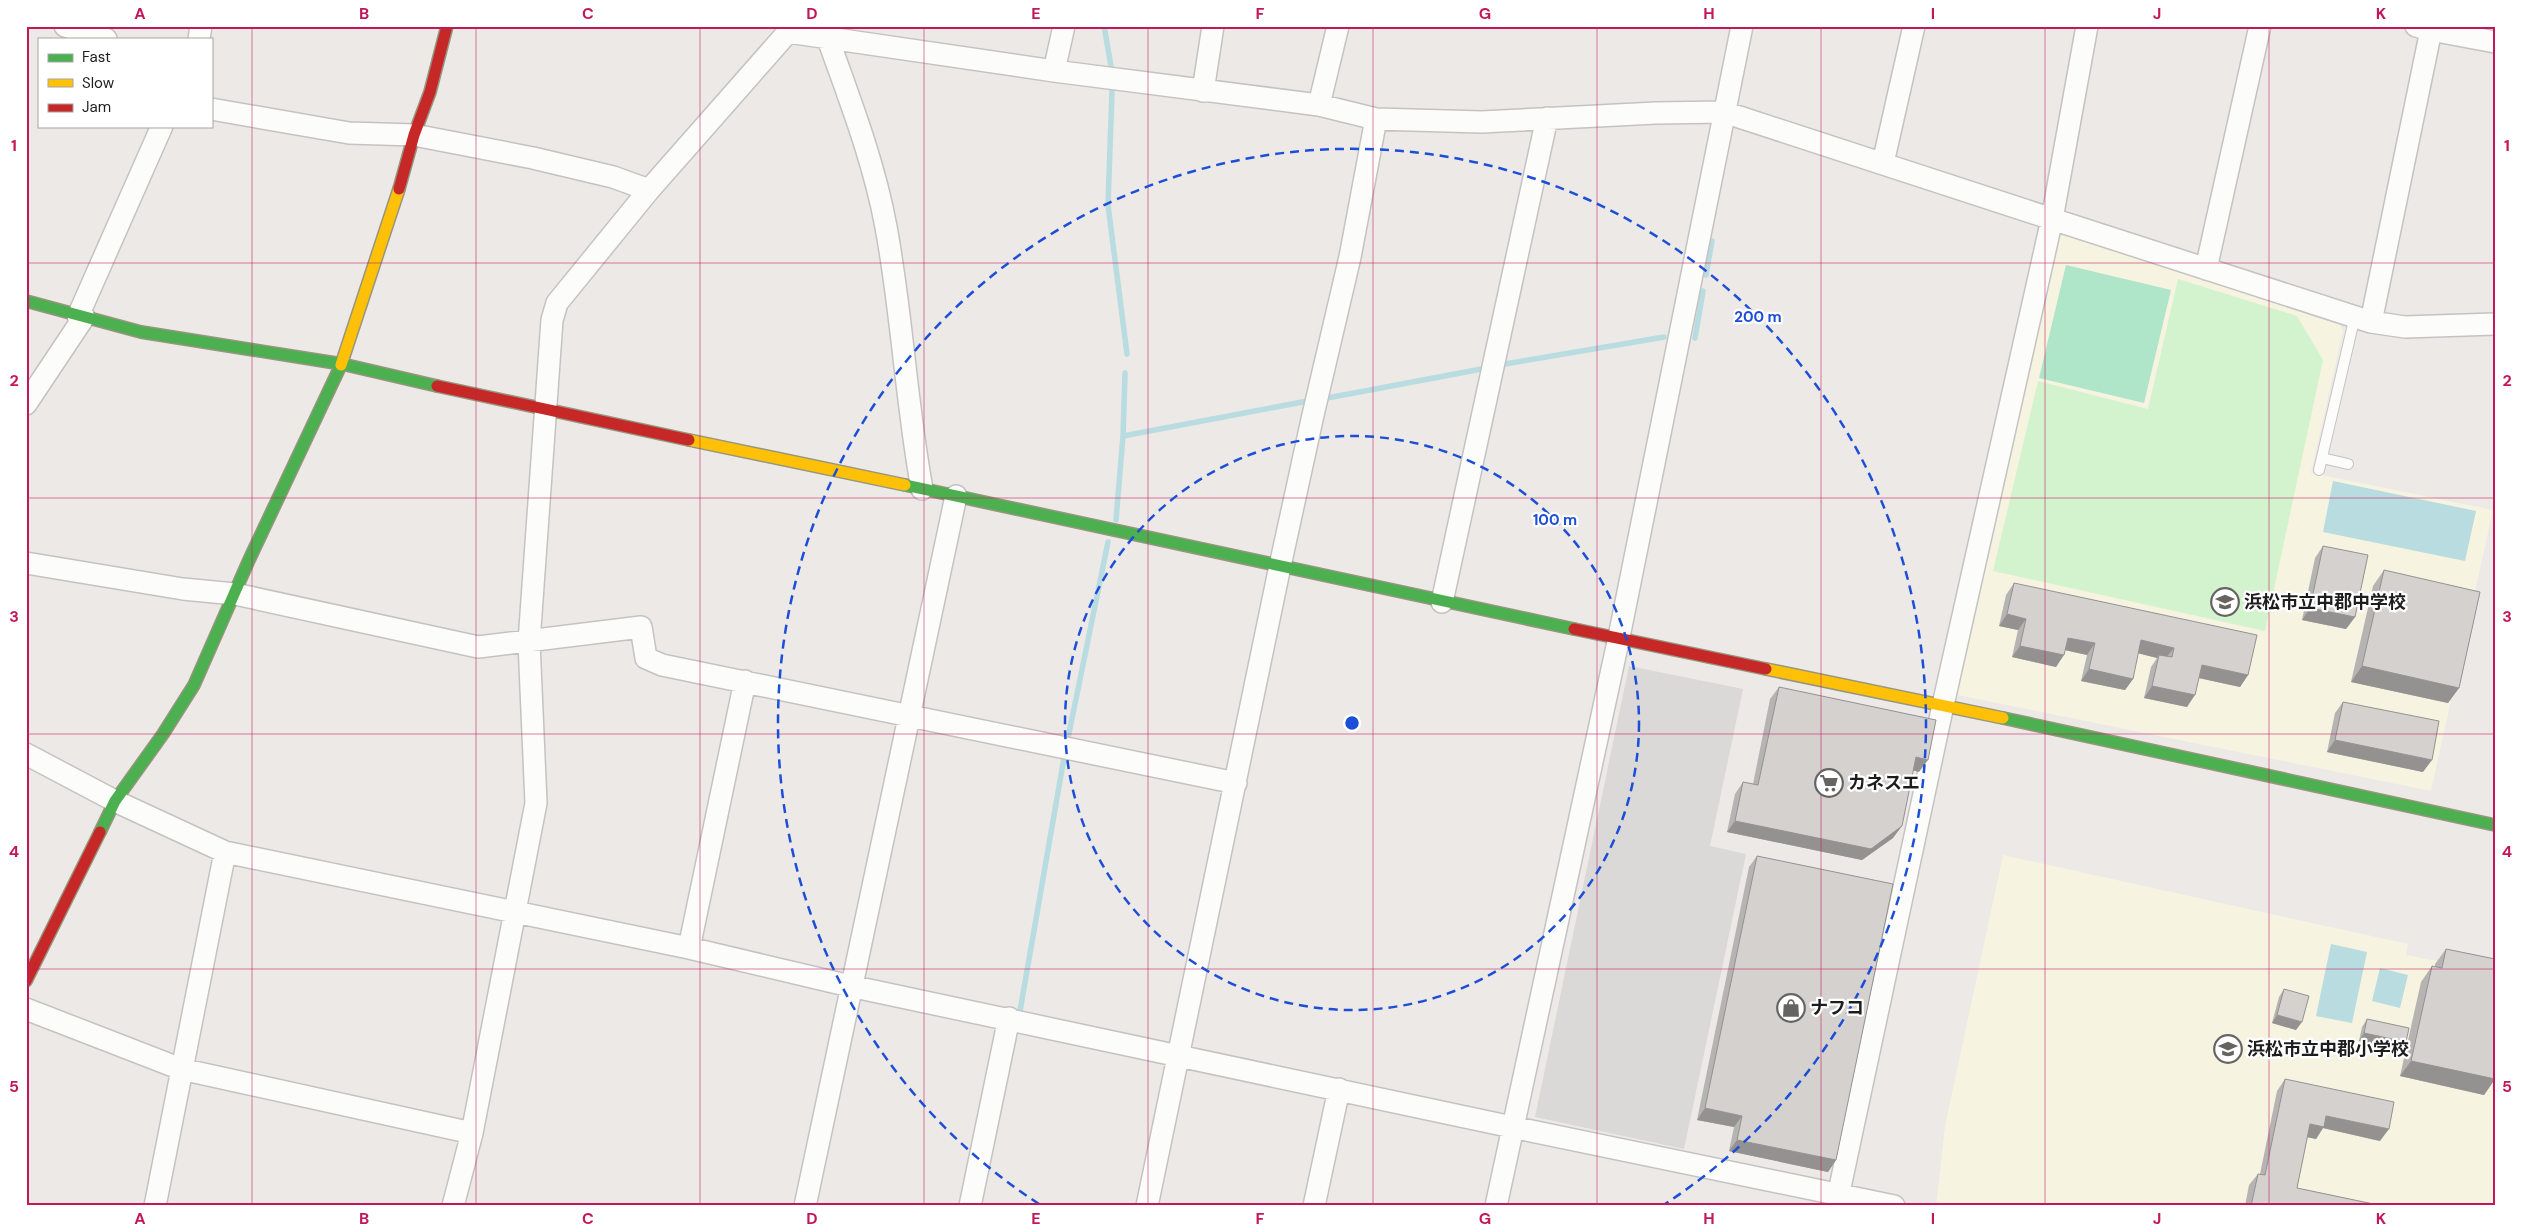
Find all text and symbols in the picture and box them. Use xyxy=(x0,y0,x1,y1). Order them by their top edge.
text: A xyxy=(134,3,146,24)
text: B xyxy=(359,3,369,24)
text: C xyxy=(582,3,594,24)
text: D xyxy=(806,3,818,24)
text: E xyxy=(1031,3,1041,24)
text: F xyxy=(1256,3,1265,24)
text: G xyxy=(1479,3,1491,24)
text: H xyxy=(1703,3,1715,24)
text: I xyxy=(1931,3,1935,24)
text: J xyxy=(2153,3,2161,24)
text: K xyxy=(2376,3,2387,24)
legend xyxy=(38,38,212,128)
text: Fast xyxy=(82,47,111,67)
text: Slow xyxy=(82,73,115,93)
text: Jam xyxy=(82,97,111,117)
text: 1 xyxy=(11,135,17,156)
text: 1 xyxy=(2504,135,2510,156)
text: 200 m xyxy=(1734,307,1782,327)
text: 2 xyxy=(9,370,19,391)
text: 2 xyxy=(2502,370,2512,391)
text: 100 m xyxy=(1533,510,1577,530)
school or university icon: 浜松市立中郡中学校 xyxy=(2210,587,2240,617)
place label: 浜松市立中郡中学校 xyxy=(2244,590,2406,614)
text: 3 xyxy=(9,606,19,627)
text: 3 xyxy=(2502,606,2512,627)
centre of rings xyxy=(1343,714,1361,732)
supermarket icon: カネスエ xyxy=(1814,768,1844,798)
place label: カネスエ xyxy=(1848,771,1920,795)
text: 4 xyxy=(9,841,19,862)
text: 4 xyxy=(2502,841,2512,862)
shop icon: ナフコ xyxy=(1776,993,1806,1023)
place label: ナフコ xyxy=(1810,996,1864,1020)
school or university icon: 浜松市立中郡小学校 xyxy=(2213,1034,2243,1064)
place label: 浜松市立中郡小学校 xyxy=(2247,1037,2409,1061)
text: 5 xyxy=(9,1076,19,1097)
text: 5 xyxy=(2502,1076,2512,1097)
text: A xyxy=(134,1208,146,1229)
text: B xyxy=(359,1208,369,1229)
text: C xyxy=(582,1208,594,1229)
text: D xyxy=(806,1208,818,1229)
text: E xyxy=(1031,1208,1041,1229)
text: F xyxy=(1256,1208,1265,1229)
text: G xyxy=(1479,1208,1491,1229)
text: H xyxy=(1703,1208,1715,1229)
text: I xyxy=(1931,1208,1935,1229)
text: J xyxy=(2153,1208,2161,1229)
text: K xyxy=(2376,1208,2387,1229)

